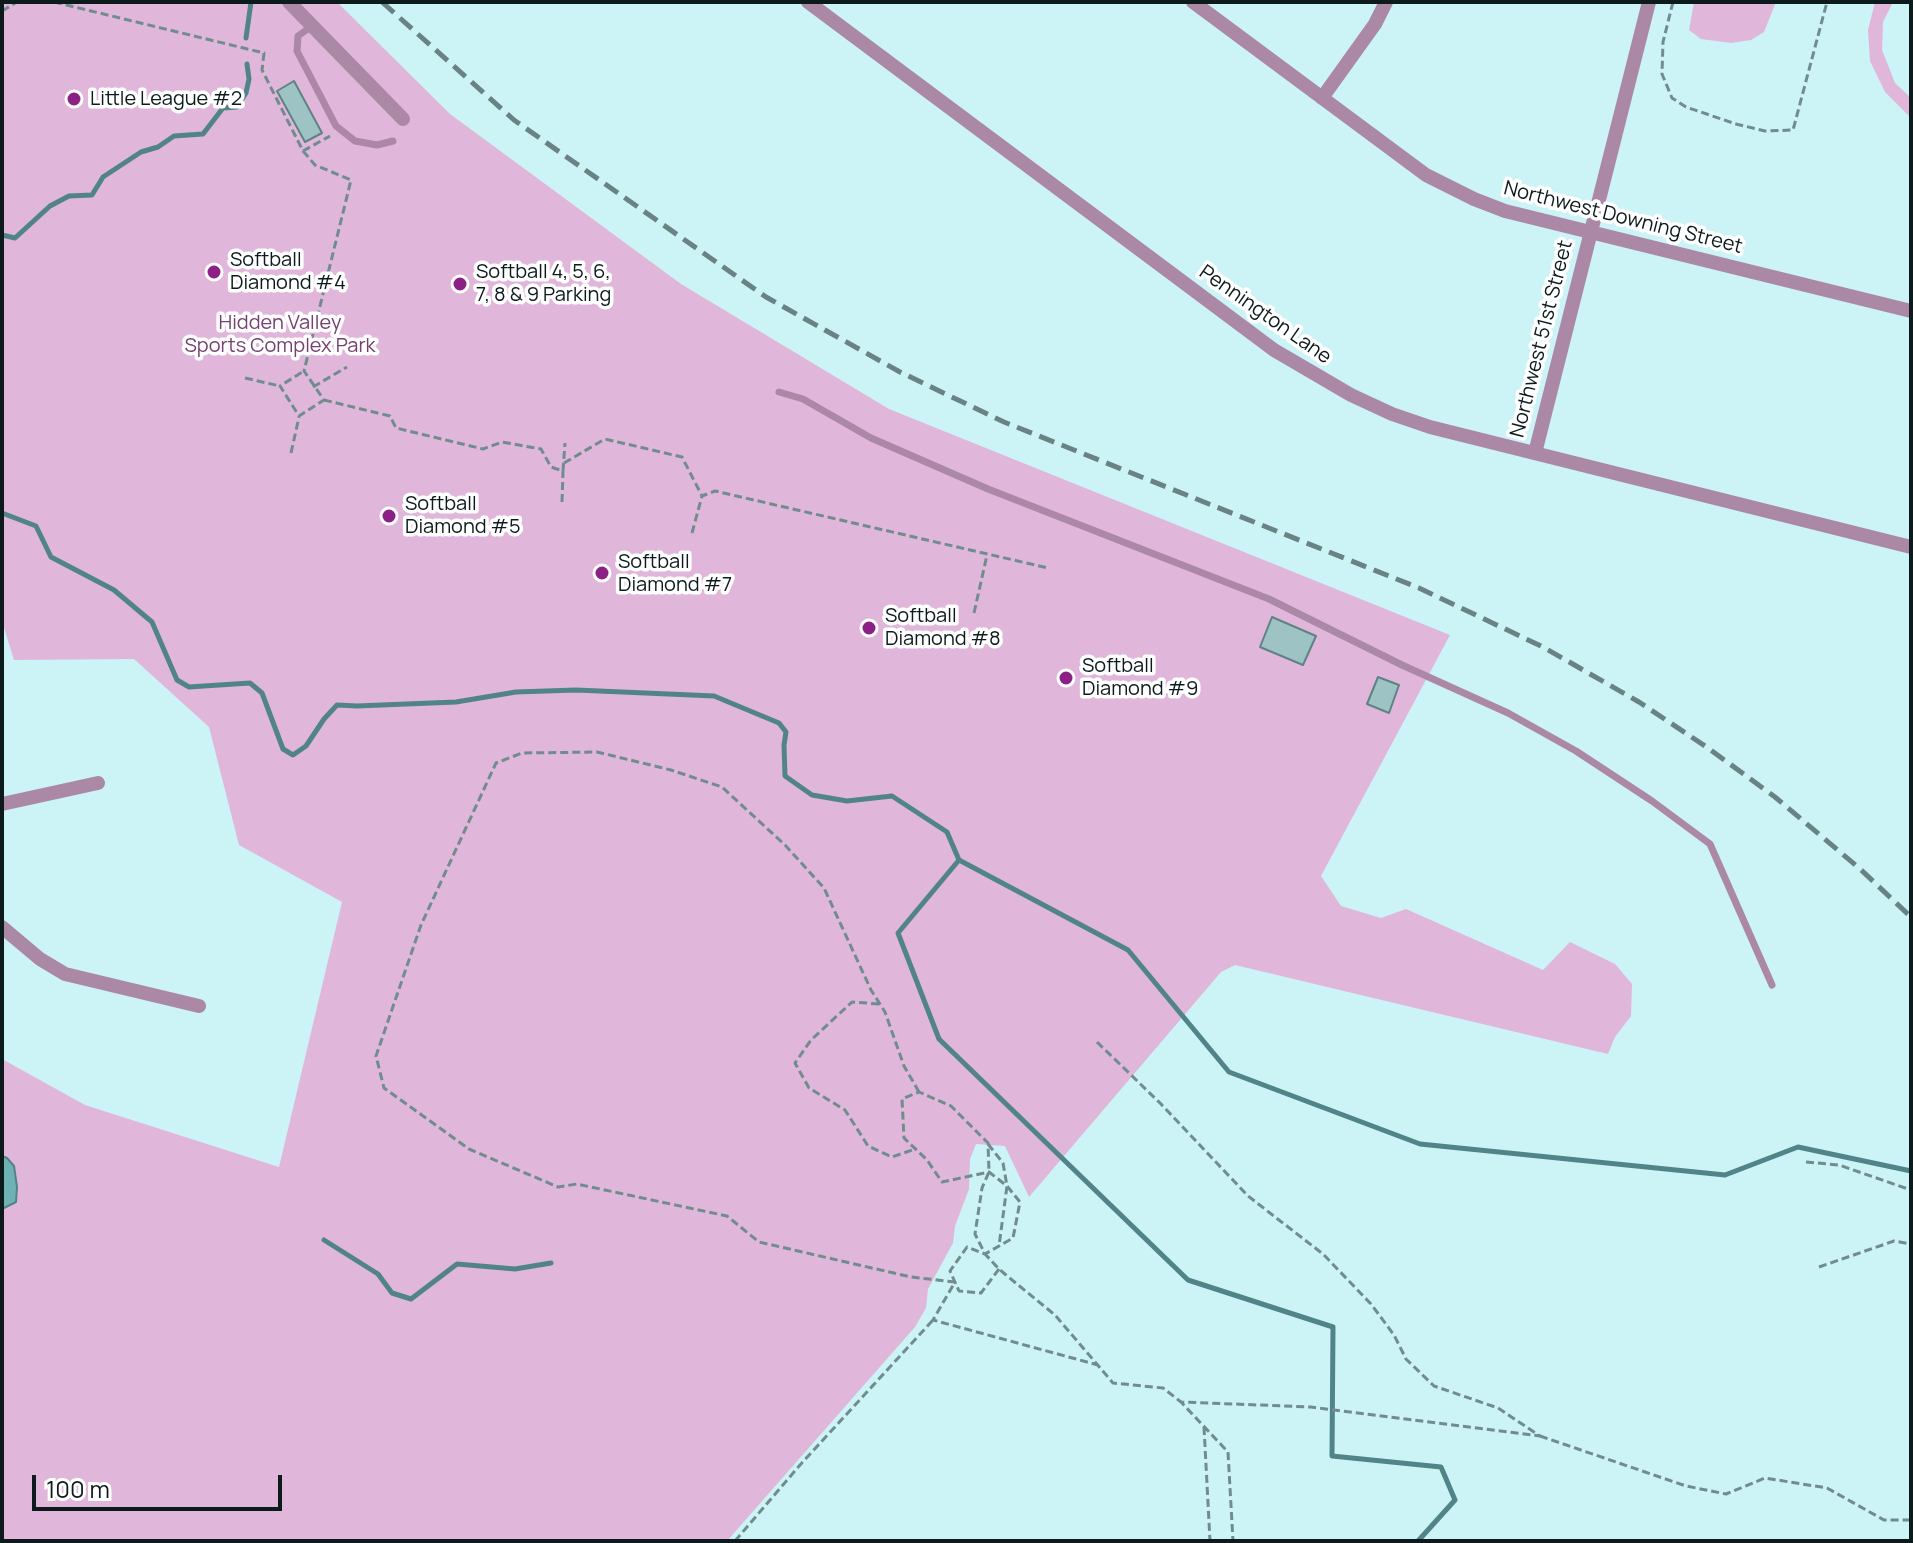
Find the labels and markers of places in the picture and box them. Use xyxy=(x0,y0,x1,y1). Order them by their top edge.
place label: Little League #2 xyxy=(90,87,242,111)
marker: Little League #2 xyxy=(65,90,83,108)
place label: Softball Diamond #4 xyxy=(230,248,346,295)
place label: Softball 4, 5, 6, 7, 8 & 9 Parking xyxy=(476,260,611,307)
marker: Softball Diamond #4 xyxy=(205,263,223,281)
marker: Softball 4, 5, 6, 7, 8 & 9 Parking xyxy=(451,275,469,293)
place label: Softball Diamond #5 xyxy=(405,492,521,539)
marker: Softball Diamond #5 xyxy=(380,507,398,525)
place label: Softball Diamond #7 xyxy=(618,550,732,597)
marker: Softball Diamond #7 xyxy=(593,564,611,582)
place label: Softball Diamond #8 xyxy=(885,604,1001,651)
marker: Softball Diamond #8 xyxy=(860,619,878,637)
place label: Softball Diamond #9 xyxy=(1082,654,1198,701)
marker: Softball Diamond #9 xyxy=(1057,669,1075,687)

